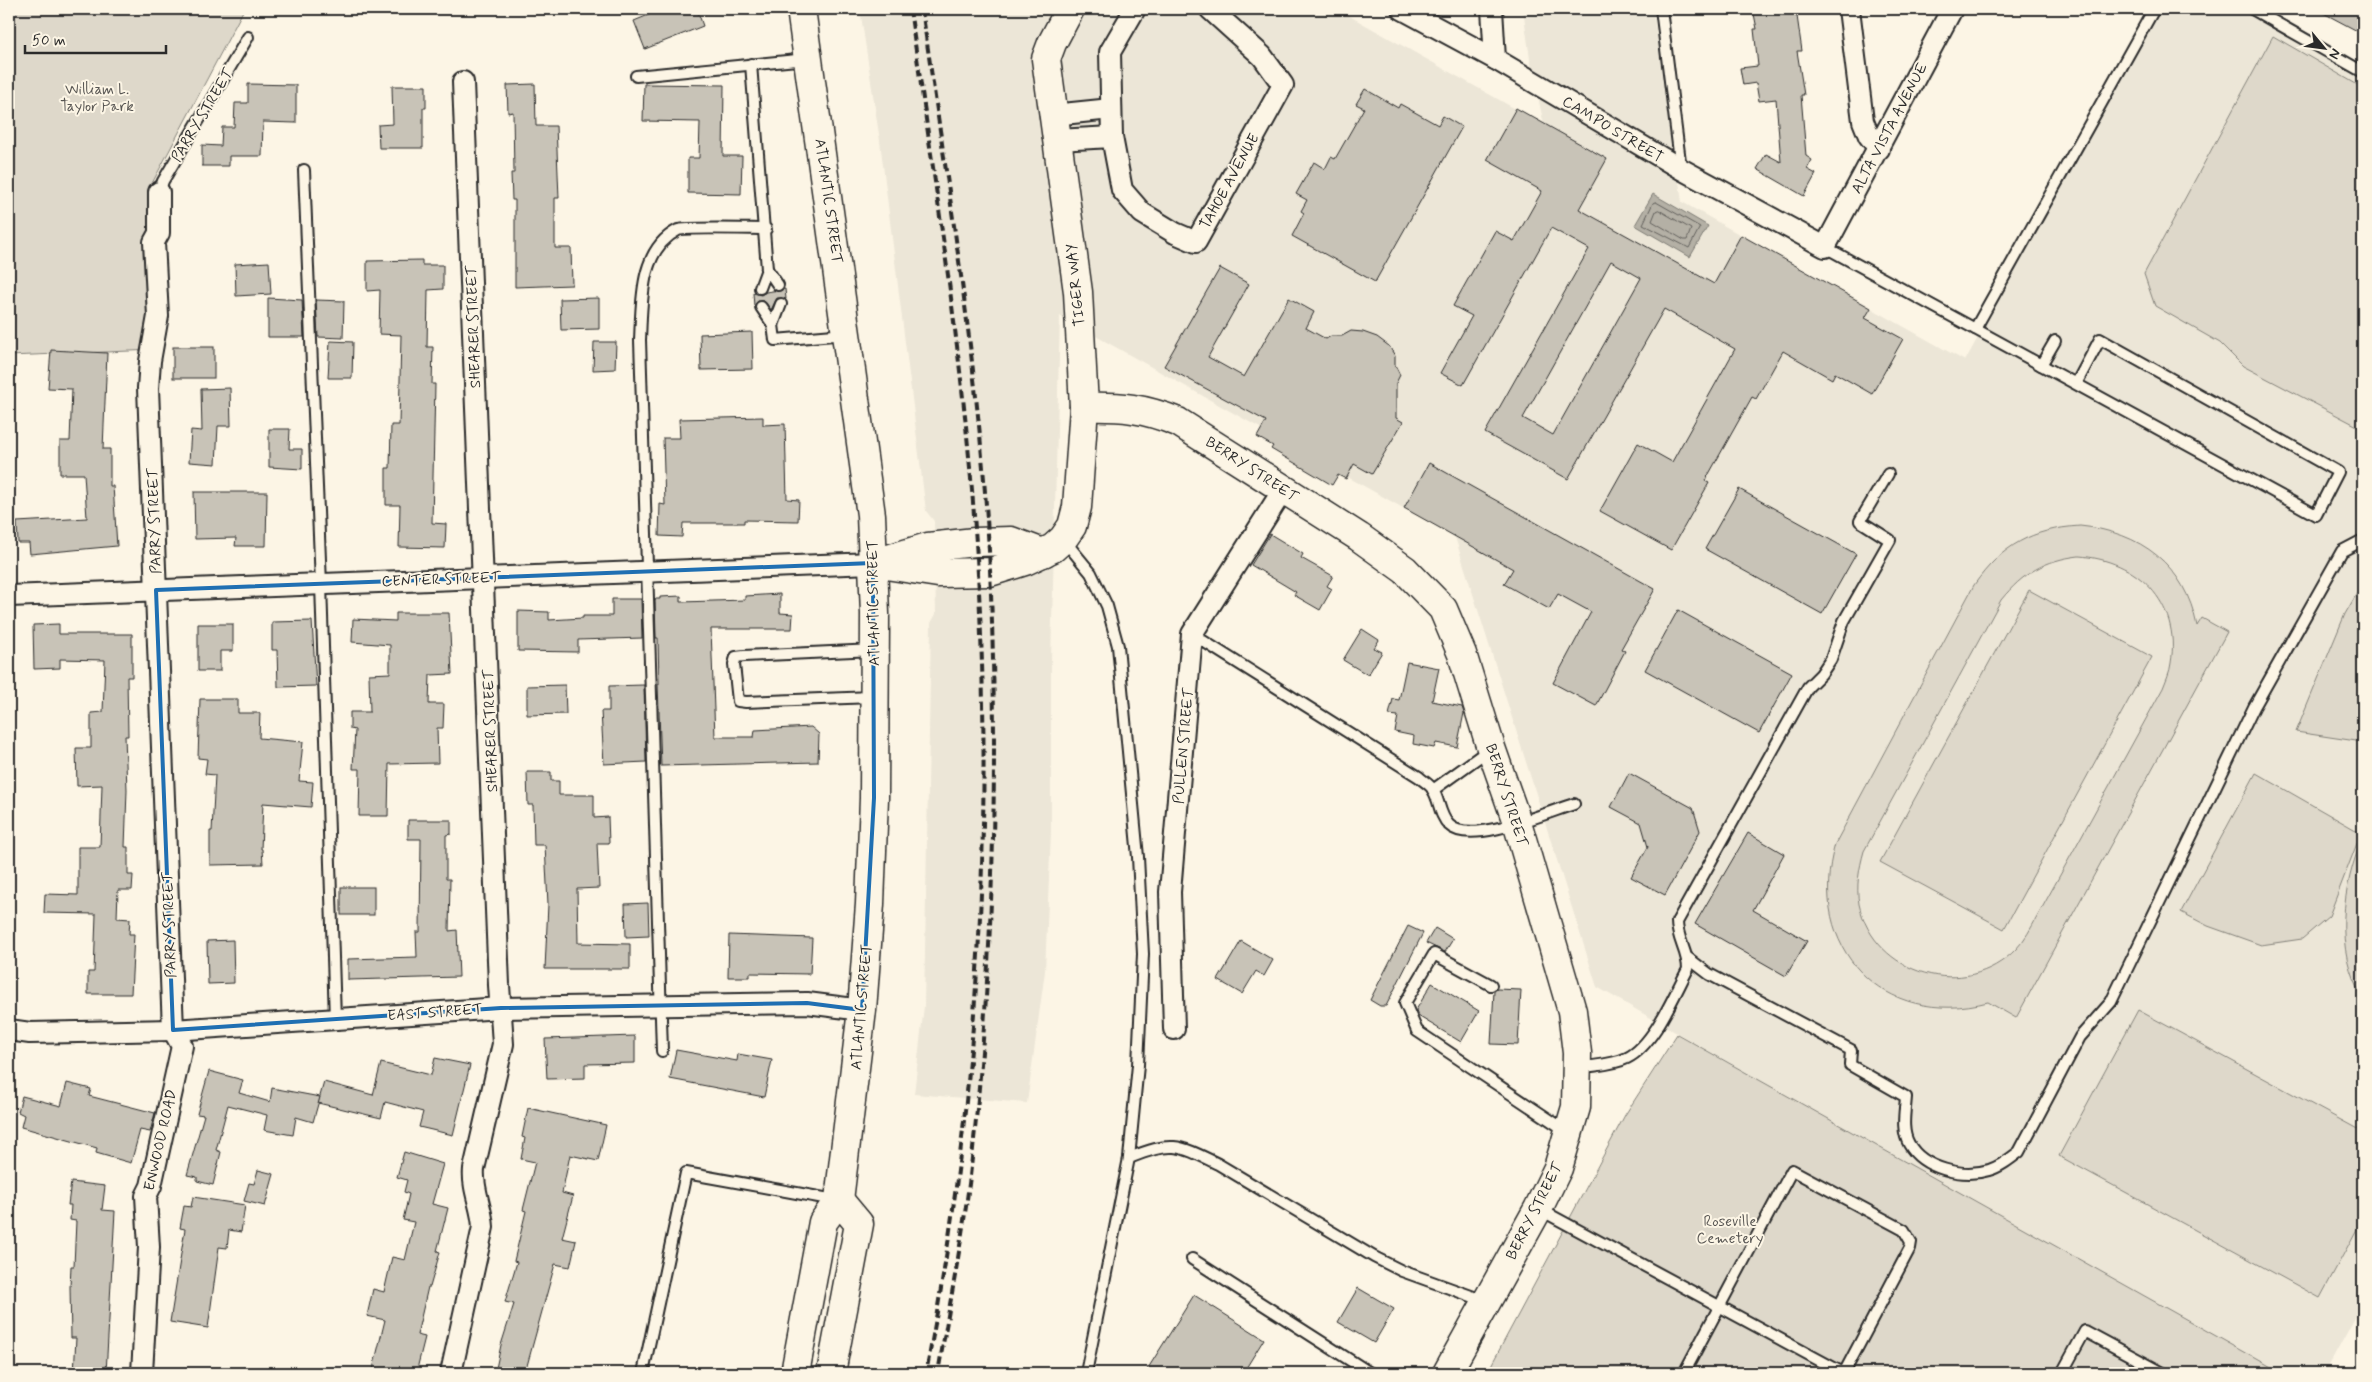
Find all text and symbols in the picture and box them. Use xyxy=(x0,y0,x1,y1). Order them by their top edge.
scale bar xyxy=(25,22,166,54)
north arrow xyxy=(2300,22,2350,72)
text: 50 m xyxy=(32,31,66,51)
text: N xyxy=(2324,45,2345,62)
street label: ALTA VISTA AVENUE xyxy=(1847,59,1933,197)
street label: PARRY STREET xyxy=(167,64,239,166)
park label: William L. Taylor Park xyxy=(60,80,134,117)
street label: CAMPO STREET xyxy=(1558,92,1667,168)
street label: TAHOE AVENUE xyxy=(1195,130,1265,233)
street label: ATLANTIC STREET xyxy=(809,137,847,265)
street label: TIGER WAY xyxy=(1062,243,1090,327)
street label: SHEARER STREET xyxy=(462,265,486,389)
street label: BERRY STREET xyxy=(1201,432,1302,508)
street label: PARRY STREET xyxy=(143,467,167,574)
street label: ATLANTIC STREET xyxy=(863,540,885,666)
street label: CENTER STREET xyxy=(381,568,502,592)
street label: SHEARER STREET xyxy=(479,669,503,793)
street label: PULLEN STREET xyxy=(1169,687,1199,805)
street label: BERRY STREET xyxy=(1480,741,1532,850)
street label: PARRY STREET xyxy=(158,871,182,978)
street label: ATLANTIC STREET xyxy=(847,943,877,1071)
street label: EAST STREET xyxy=(387,1000,483,1026)
street label: ENWOOD ROAD xyxy=(140,1088,182,1193)
street label: BERRY STREET xyxy=(1502,1159,1568,1264)
park label: Roseville Cemetery xyxy=(1697,1212,1764,1249)

